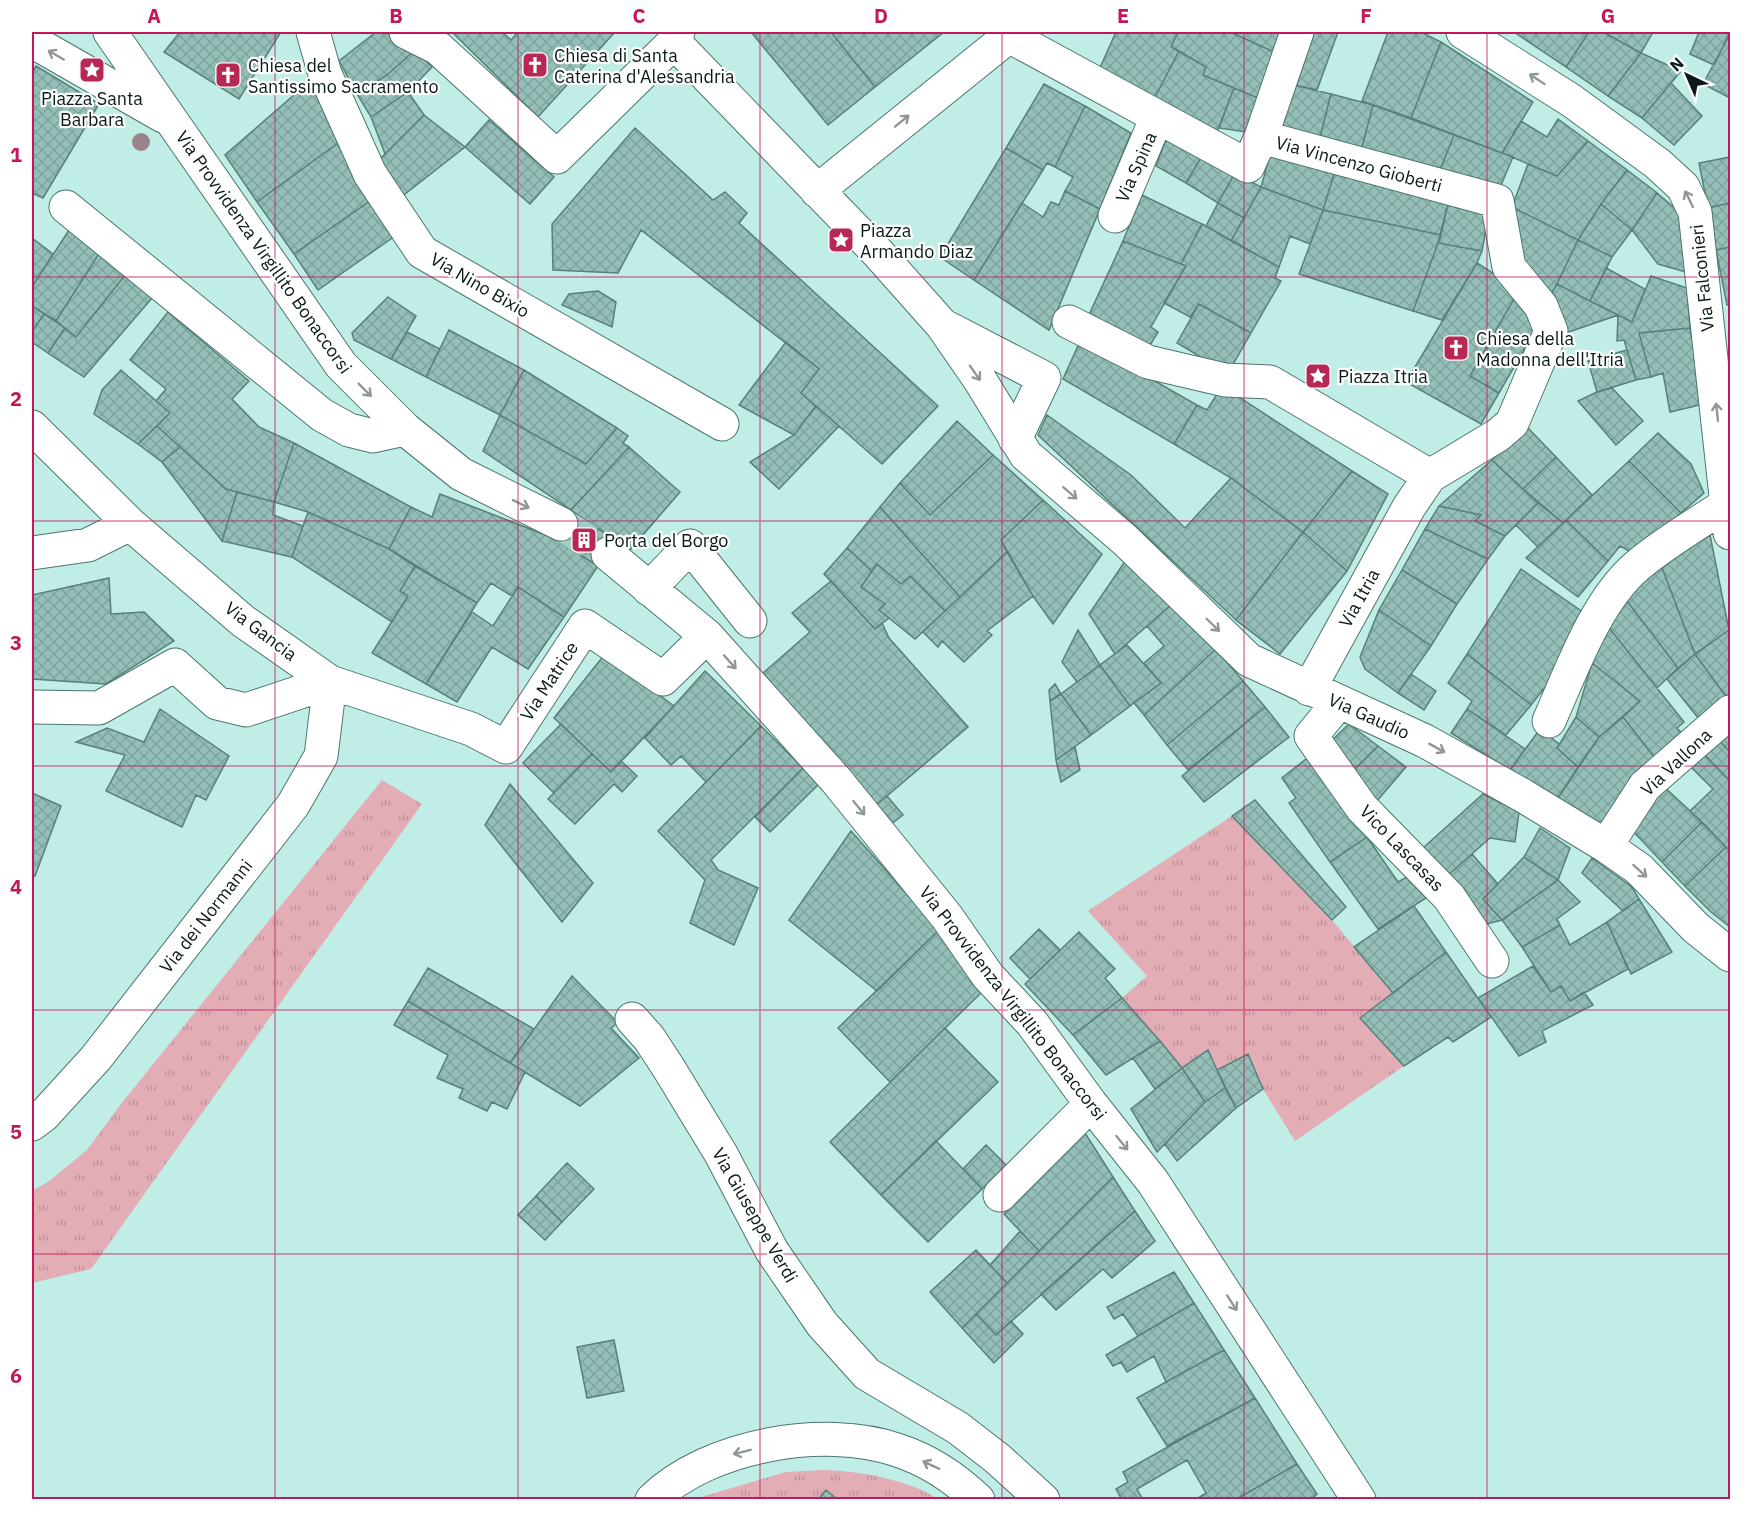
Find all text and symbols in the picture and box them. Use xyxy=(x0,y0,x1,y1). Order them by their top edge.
text: A xyxy=(147,2,161,29)
text: B xyxy=(389,2,403,29)
text: C xyxy=(632,2,646,29)
text: D xyxy=(874,2,888,29)
text: E xyxy=(1117,2,1129,29)
text: F xyxy=(1360,2,1372,29)
text: G xyxy=(1601,2,1615,29)
place label: Chiesa di Santa Caterina d'Alessandria xyxy=(554,44,735,88)
north arrow xyxy=(1657,45,1717,105)
one-way arrow xyxy=(48,49,65,61)
church icon: Chiesa di Santa Caterina d'Alessandria xyxy=(520,50,550,80)
text: N xyxy=(1665,53,1688,75)
place label: Chiesa del Santissimo Sacramento xyxy=(248,54,439,98)
place icon: Piazza Santa Barbara xyxy=(77,55,107,85)
church icon: Chiesa del Santissimo Sacramento xyxy=(213,60,243,90)
one-way arrow xyxy=(1529,73,1546,85)
place label: Piazza Santa Barbara xyxy=(41,87,143,131)
one-way arrow xyxy=(894,115,910,128)
street label: Via Provvidenza Virgillito Bonaccorsi xyxy=(171,126,357,378)
street label: Via Spina xyxy=(1110,128,1162,206)
street label: Via Vincenzo Gioberti xyxy=(1273,131,1445,197)
text: 1 xyxy=(10,141,22,168)
one-way arrow xyxy=(1682,190,1694,208)
place label: Piazza Armando Diaz xyxy=(860,219,973,263)
street label: Via Falconieri xyxy=(1685,223,1719,333)
place icon: Piazza Armando Diaz xyxy=(826,225,856,255)
street label: Via Nino Bixio xyxy=(426,247,534,323)
place label: Chiesa della Madonna dell'Itria xyxy=(1476,327,1624,371)
church icon: Chiesa della Madonna dell'Itria xyxy=(1441,333,1471,363)
place icon: Piazza Itria xyxy=(1303,361,1333,391)
one-way arrow xyxy=(969,364,981,380)
place label: Piazza Itria xyxy=(1338,365,1428,388)
one-way arrow xyxy=(358,383,373,397)
text: 2 xyxy=(10,385,22,412)
one-way arrow xyxy=(1711,402,1722,422)
one-way arrow xyxy=(1062,486,1077,500)
one-way arrow xyxy=(512,499,530,510)
building icon: Porta del Borgo xyxy=(569,525,599,555)
place label: Porta del Borgo xyxy=(604,529,728,552)
street label: Via Itria xyxy=(1334,564,1385,631)
street label: Via Gancia xyxy=(220,596,302,666)
one-way arrow xyxy=(1206,618,1221,633)
text: 3 xyxy=(10,629,22,656)
street label: Via Matrice xyxy=(515,637,583,725)
one-way arrow xyxy=(723,654,737,669)
street label: Via Gaudio xyxy=(1325,688,1413,744)
street label: Via Vallona xyxy=(1636,723,1717,801)
one-way arrow xyxy=(1428,743,1446,754)
one-way arrow xyxy=(852,800,865,816)
street label: Vico Lascasas xyxy=(1355,800,1449,896)
street label: Via dei Normanni xyxy=(154,855,258,977)
one-way arrow xyxy=(1632,864,1647,878)
text: 4 xyxy=(10,873,22,900)
street label: Via Provvidenza Virgillito Bonaccorsi xyxy=(914,881,1112,1125)
text: 5 xyxy=(10,1118,22,1145)
one-way arrow xyxy=(1115,1135,1128,1151)
street label: Via Giuseppe Verdi xyxy=(707,1143,803,1287)
one-way arrow xyxy=(1226,1295,1238,1311)
text: 6 xyxy=(10,1362,22,1389)
one-way arrow xyxy=(733,1447,752,1459)
one-way arrow xyxy=(923,1459,941,1471)

